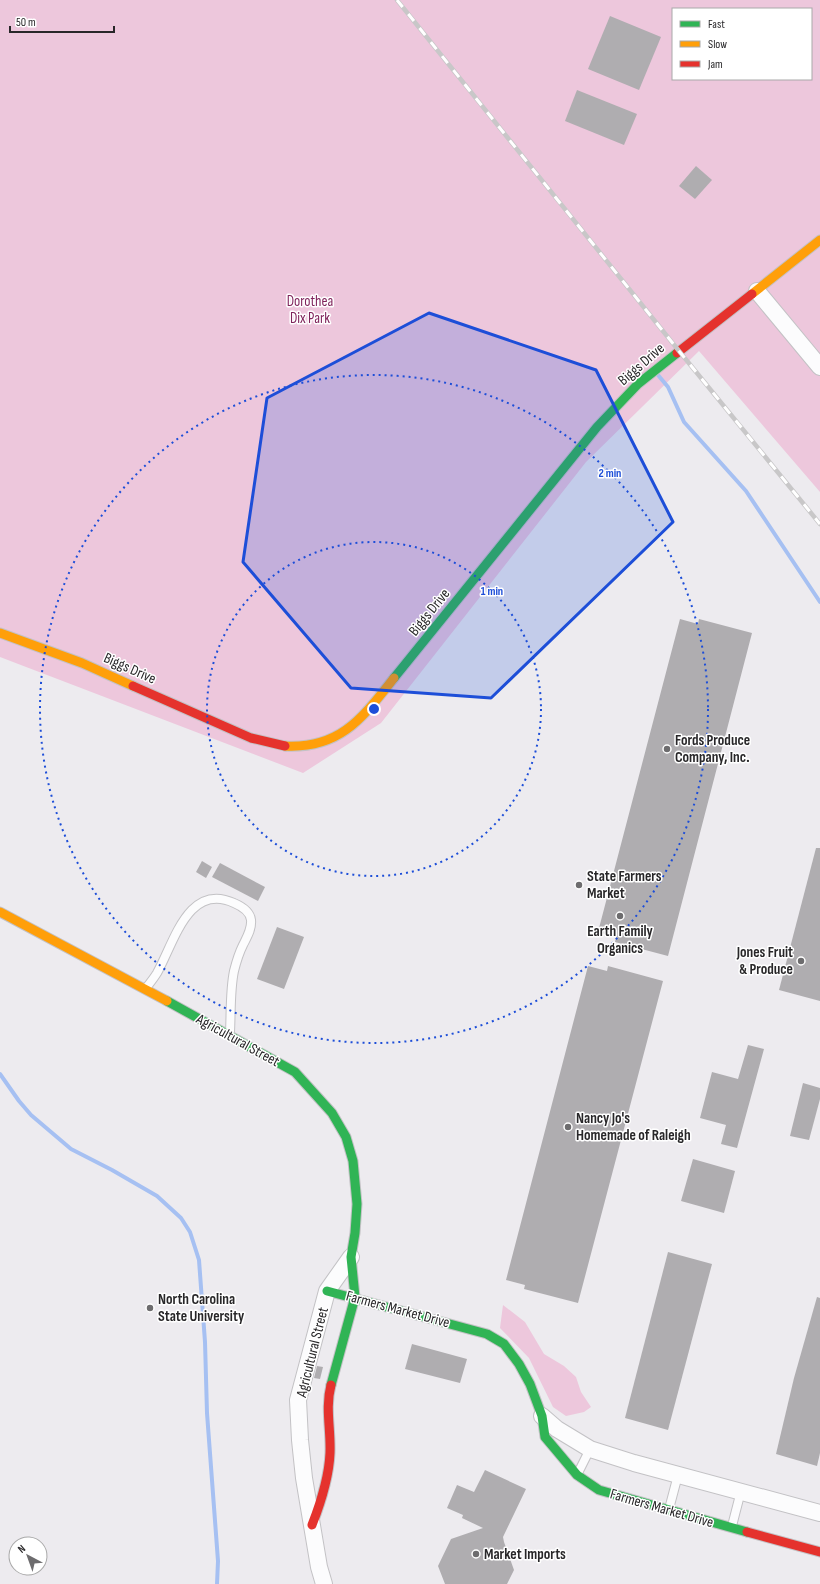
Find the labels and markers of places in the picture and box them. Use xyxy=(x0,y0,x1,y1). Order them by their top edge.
centre of rings xyxy=(367,702,381,716)
place label: Fords Produce Company, Inc. xyxy=(675,731,750,767)
marker: Fords Produce Company, Inc. xyxy=(662,744,672,754)
place label: State Farmers Market xyxy=(587,867,662,903)
marker: State Farmers Market xyxy=(574,880,584,890)
marker: Earth Family Organics xyxy=(615,911,625,921)
place label: Earth Family Organics xyxy=(587,922,654,958)
place label: Jones Fruit & Produce xyxy=(736,943,793,979)
marker: Jones Fruit & Produce xyxy=(796,956,806,966)
place label: Nancy Jo's Homemade of Raleigh xyxy=(576,1109,691,1145)
marker: Nancy Jo's Homemade of Raleigh xyxy=(563,1122,573,1132)
place label: North Carolina State University xyxy=(158,1290,245,1326)
marker: North Carolina State University xyxy=(145,1303,155,1313)
place label: Market Imports xyxy=(484,1545,566,1564)
marker: Market Imports xyxy=(471,1549,481,1559)

